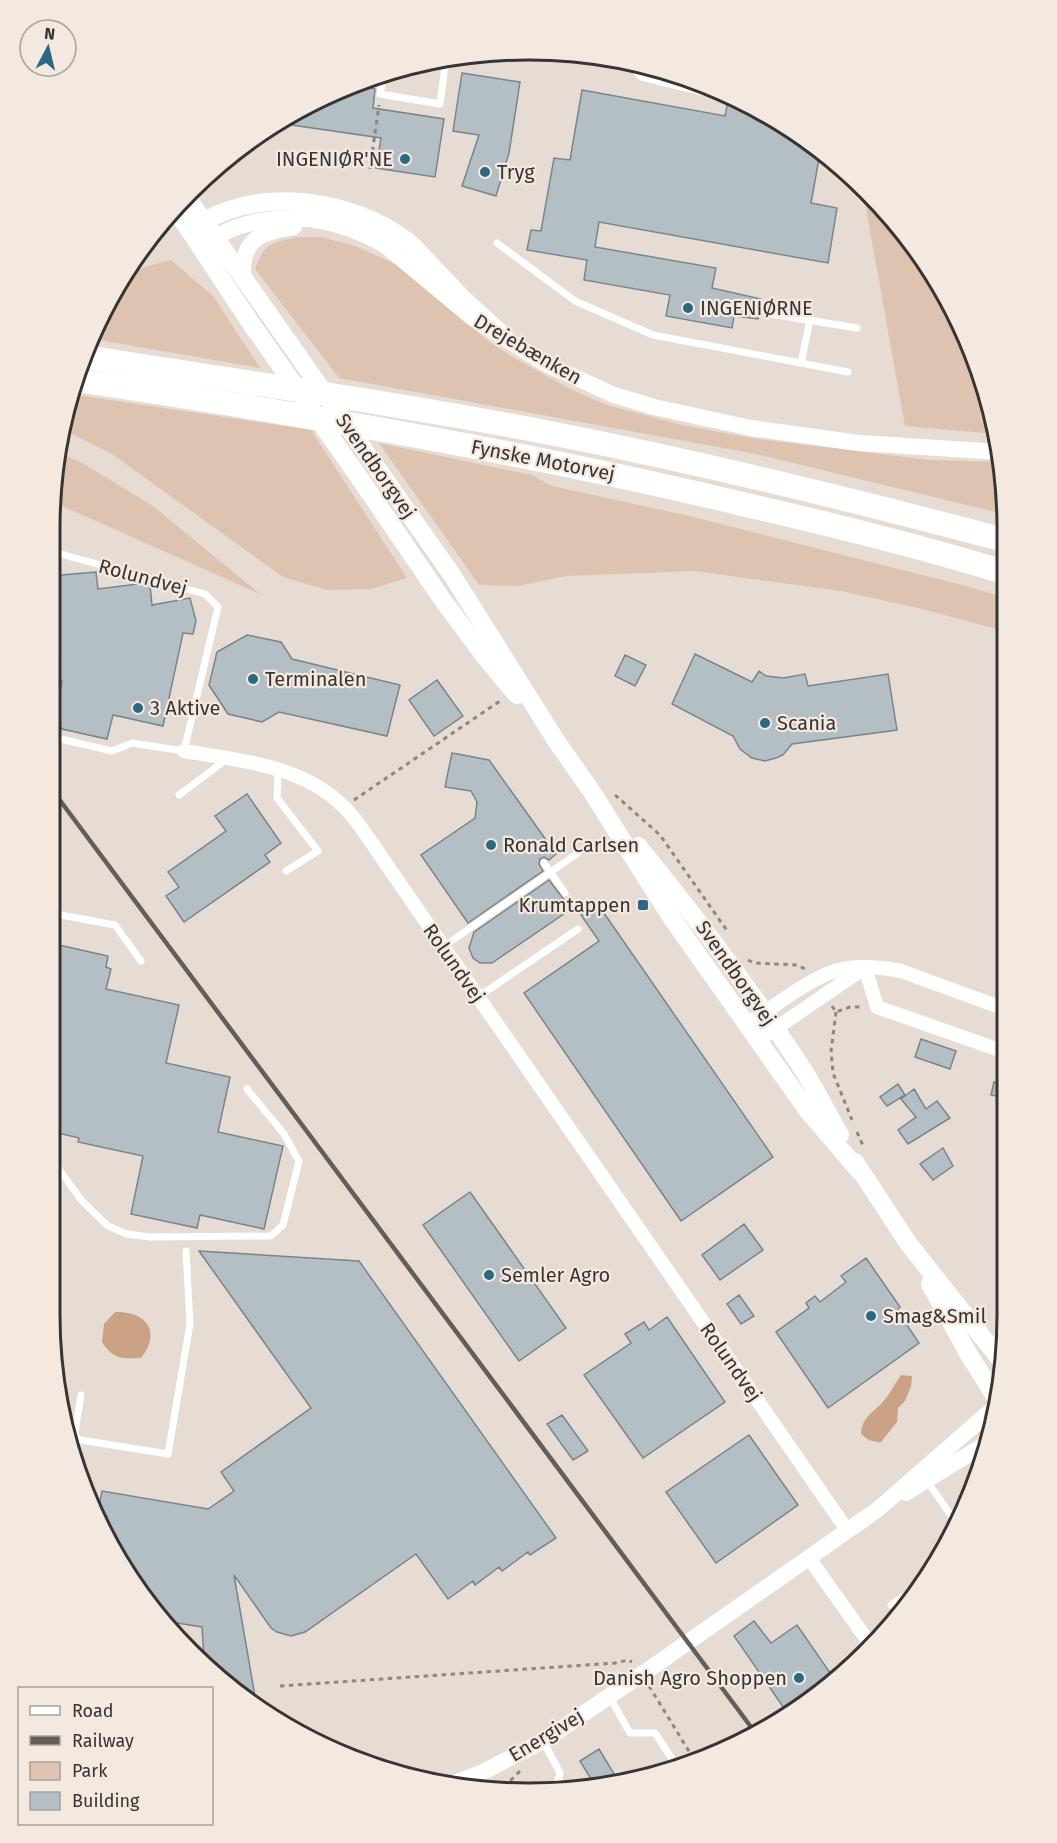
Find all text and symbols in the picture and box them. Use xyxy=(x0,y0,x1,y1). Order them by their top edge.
north arrow xyxy=(18,18,78,78)
text: N xyxy=(43,24,56,44)
place label: INGENIØR'NE xyxy=(276,147,393,171)
marker: INGENIØR'NE xyxy=(398,152,412,166)
place label: Tryg xyxy=(497,160,535,184)
marker: Tryg xyxy=(478,165,492,179)
place label: INGENIØRNE xyxy=(700,296,813,320)
marker: INGENIØRNE xyxy=(681,301,695,315)
street label: Drejebænken xyxy=(470,308,586,390)
street label: Svendborgvej xyxy=(331,409,421,523)
street label: Fynske Motorvej xyxy=(469,434,617,486)
street label: Rolundvej xyxy=(96,554,190,600)
place label: Terminalen xyxy=(265,667,366,691)
marker: Terminalen xyxy=(246,672,260,686)
place label: 3 Aktive xyxy=(150,696,221,720)
marker: 3 Aktive xyxy=(131,701,145,715)
place label: Scania xyxy=(777,711,836,735)
marker: Scania xyxy=(758,716,772,730)
place label: Ronald Carlsen xyxy=(503,833,639,857)
marker: Ronald Carlsen xyxy=(484,838,498,852)
place label: Krumtappen xyxy=(518,893,631,917)
marker: Krumtappen xyxy=(636,898,650,912)
street label: Svendborgvej xyxy=(691,916,781,1030)
street label: Rolundvej xyxy=(418,919,490,1007)
place label: Semler Agro xyxy=(501,1263,610,1287)
marker: Semler Agro xyxy=(482,1268,496,1282)
place label: Smag&Smil xyxy=(883,1304,986,1328)
marker: Smag&Smil xyxy=(864,1309,878,1323)
street label: Rolundvej xyxy=(695,1318,767,1406)
place label: Danish Agro Shoppen xyxy=(593,1666,787,1690)
marker: Danish Agro Shoppen xyxy=(792,1671,806,1685)
legend xyxy=(18,1687,213,1825)
text: Road xyxy=(72,1700,114,1722)
street label: Energivej xyxy=(504,1703,588,1767)
text: Railway xyxy=(72,1730,134,1752)
text: Park xyxy=(72,1760,108,1782)
text: Building xyxy=(72,1790,140,1812)

